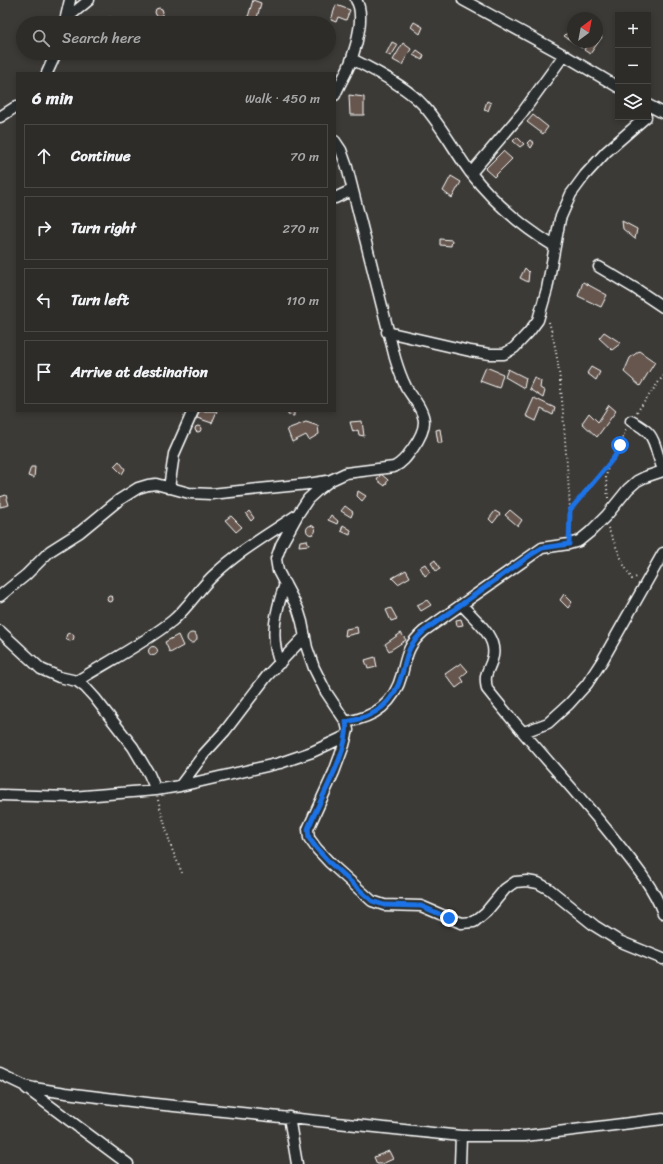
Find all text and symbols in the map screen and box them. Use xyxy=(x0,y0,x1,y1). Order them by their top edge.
north arrow xyxy=(567,12,603,48)
map controls xyxy=(615,12,651,120)
button: + xyxy=(615,12,651,48)
search box xyxy=(16,16,336,60)
text: Search here xyxy=(62,25,141,51)
icon: search xyxy=(30,27,52,49)
button: − xyxy=(615,48,651,84)
text: 6 min xyxy=(32,83,73,113)
button: layers xyxy=(615,84,651,120)
text: Walk · 450 m xyxy=(245,87,320,110)
text: Continue xyxy=(71,143,131,169)
icon: ahead xyxy=(33,145,55,167)
text: 70 m xyxy=(290,145,319,168)
text: Turn right xyxy=(71,215,136,241)
icon: right xyxy=(33,217,55,239)
text: 270 m xyxy=(282,217,319,240)
text: Turn left xyxy=(71,287,129,313)
icon: left xyxy=(33,289,55,311)
text: 110 m xyxy=(286,289,319,312)
text: Arrive at destination xyxy=(71,359,208,385)
icon: arrive xyxy=(33,361,55,383)
route start xyxy=(611,436,629,454)
route end xyxy=(440,909,458,927)

